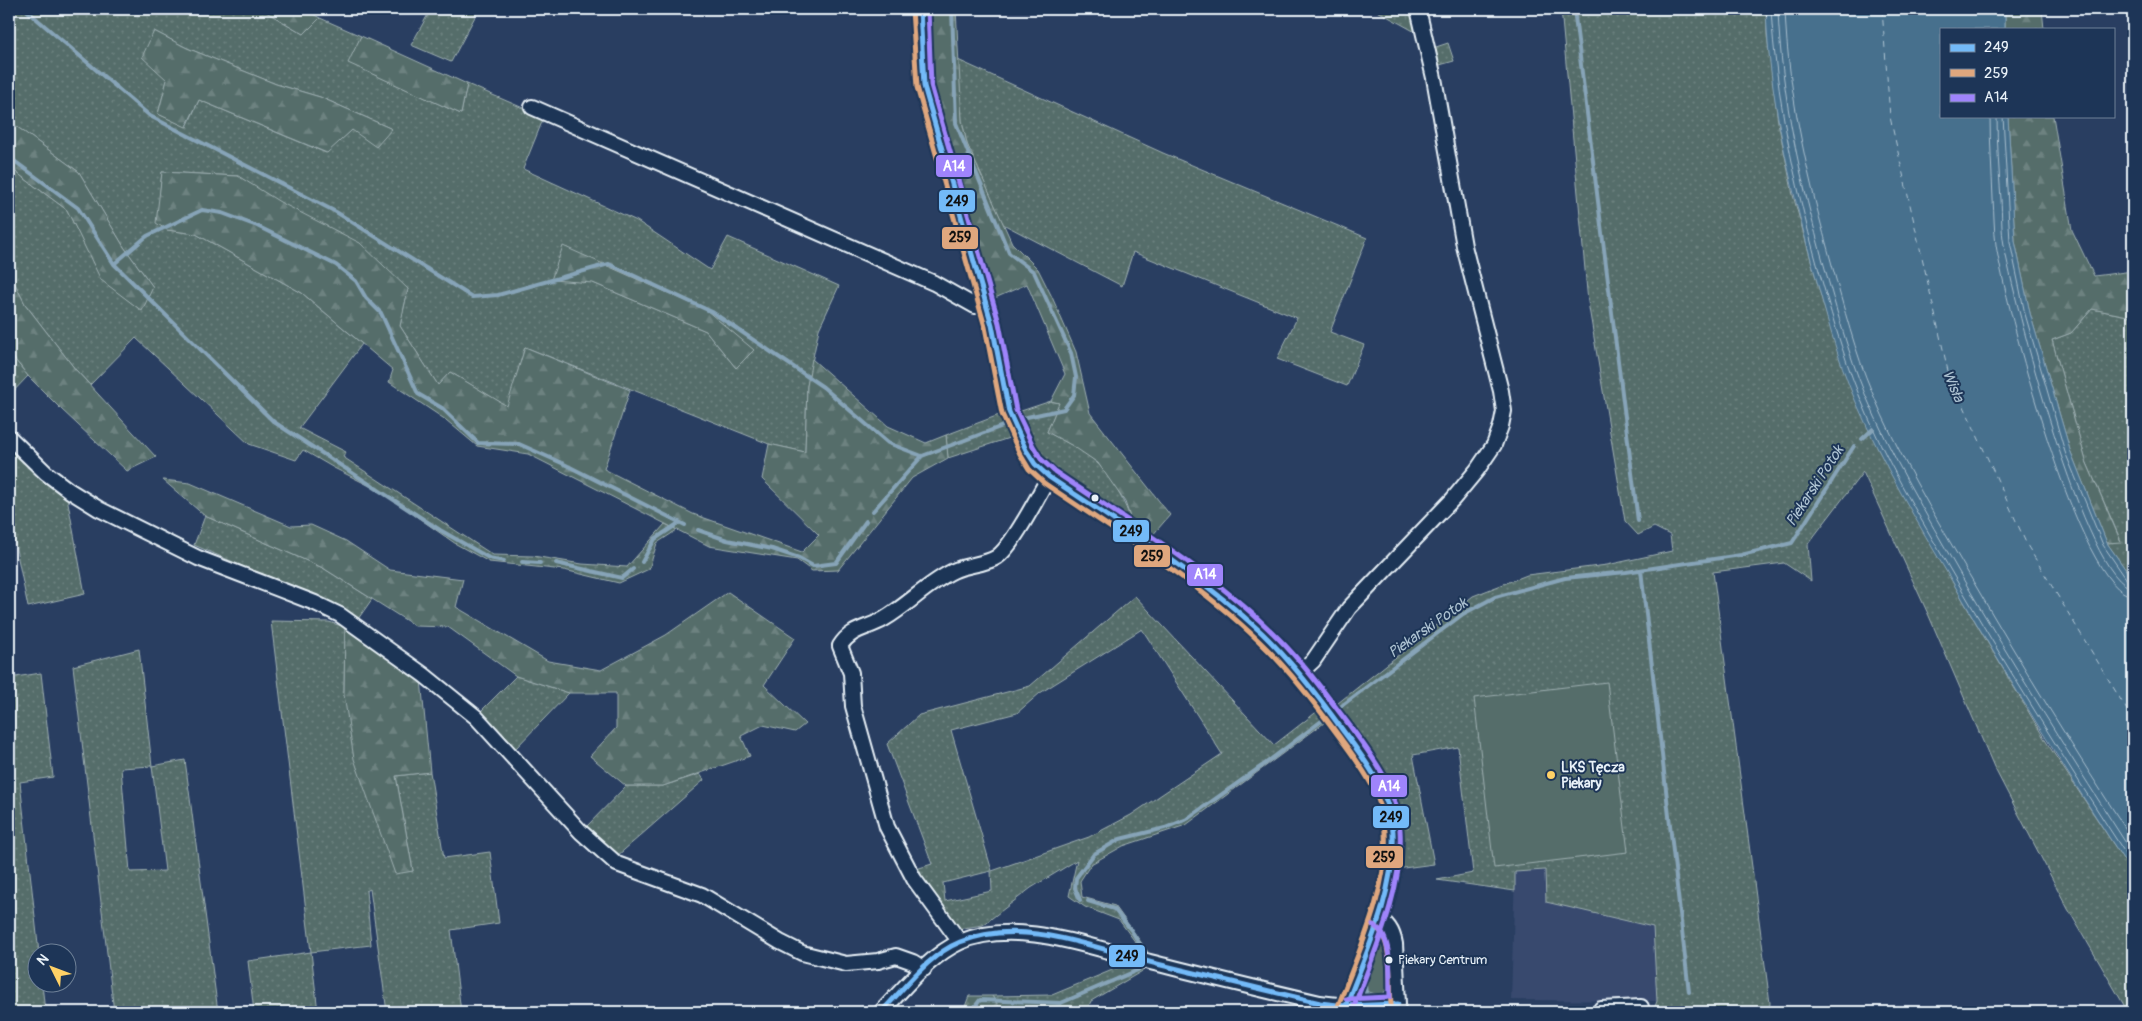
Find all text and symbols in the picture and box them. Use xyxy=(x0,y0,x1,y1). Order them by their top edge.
legend xyxy=(1940,28,2114,118)
text: 249 xyxy=(1984,38,2009,57)
text: 259 xyxy=(1984,64,2008,83)
text: A14 xyxy=(1984,88,2009,107)
line badge: A14 xyxy=(935,154,973,178)
text: A14 xyxy=(943,158,966,175)
line badge: 249 xyxy=(938,189,976,213)
text: 249 xyxy=(945,193,969,210)
line badge: 259 xyxy=(941,226,979,250)
text: 259 xyxy=(949,229,971,246)
water label: Wisła xyxy=(1938,367,1969,406)
water label: Piekarski Potok xyxy=(1782,441,1849,530)
unlabelled marker xyxy=(1090,493,1100,503)
line badge: 249 xyxy=(1112,519,1150,543)
text: 249 xyxy=(1119,523,1143,540)
line badge: 259 xyxy=(1133,544,1171,568)
text: 259 xyxy=(1141,548,1163,565)
line badge: A14 xyxy=(1186,563,1224,587)
text: A14 xyxy=(1194,566,1217,583)
water label: Piekarski Potok xyxy=(1385,593,1473,662)
place label: LKS Tęcza Piekary xyxy=(1561,759,1625,792)
marker: LKS Tęcza Piekary xyxy=(1545,769,1557,781)
line badge: A14 xyxy=(1370,774,1408,798)
text: A14 xyxy=(1378,778,1401,795)
line badge: 249 xyxy=(1372,805,1410,829)
text: 249 xyxy=(1379,809,1403,826)
line badge: 259 xyxy=(1365,845,1404,869)
text: 259 xyxy=(1373,849,1395,866)
north arrow xyxy=(28,944,78,994)
line badge: 249 xyxy=(1108,944,1146,968)
text: 249 xyxy=(1115,948,1139,965)
text: N xyxy=(33,950,52,969)
place label: Piekary Centrum xyxy=(1398,952,1487,968)
marker: Piekary Centrum xyxy=(1384,955,1394,965)

